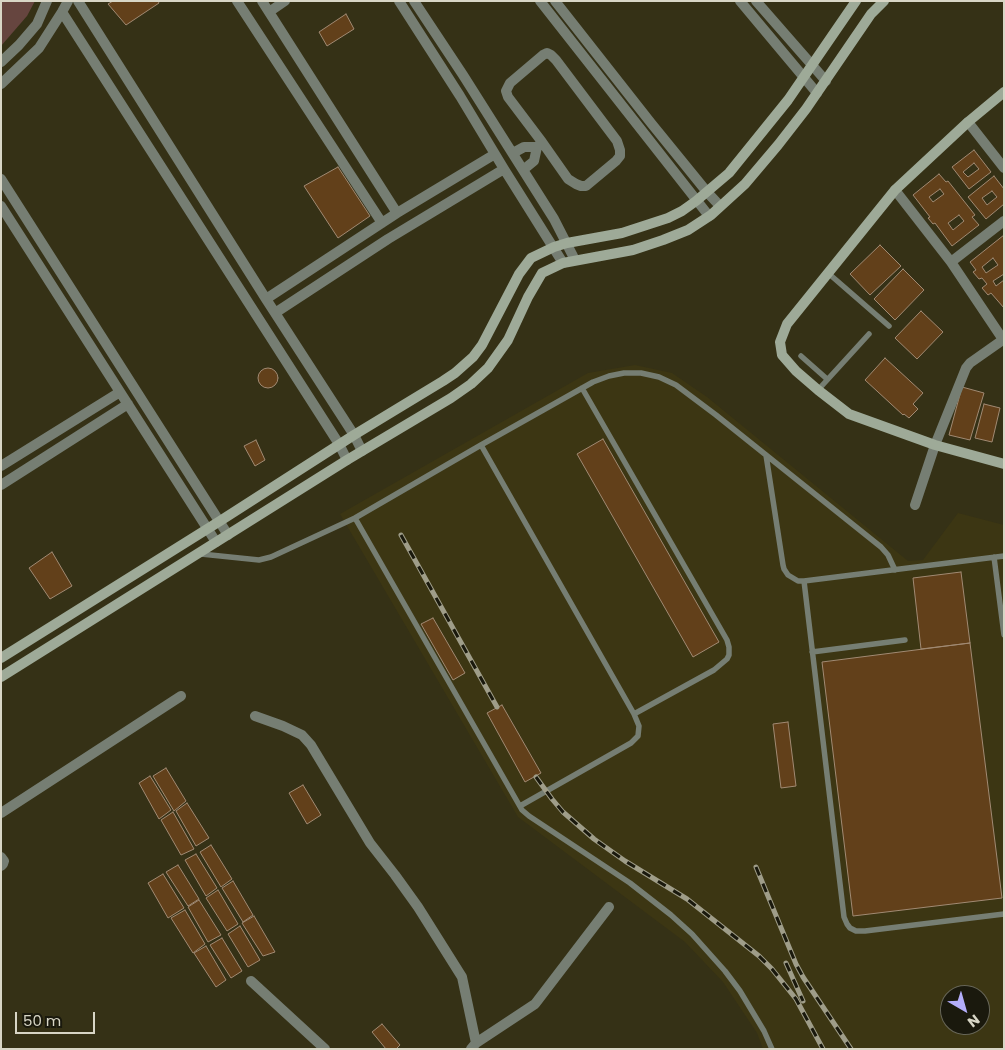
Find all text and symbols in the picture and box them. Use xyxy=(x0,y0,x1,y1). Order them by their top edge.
north arrow xyxy=(940,985,990,1035)
scale bar xyxy=(18,1002,98,1034)
text: 50 m xyxy=(23,1010,61,1031)
text: N xyxy=(963,1010,984,1032)

